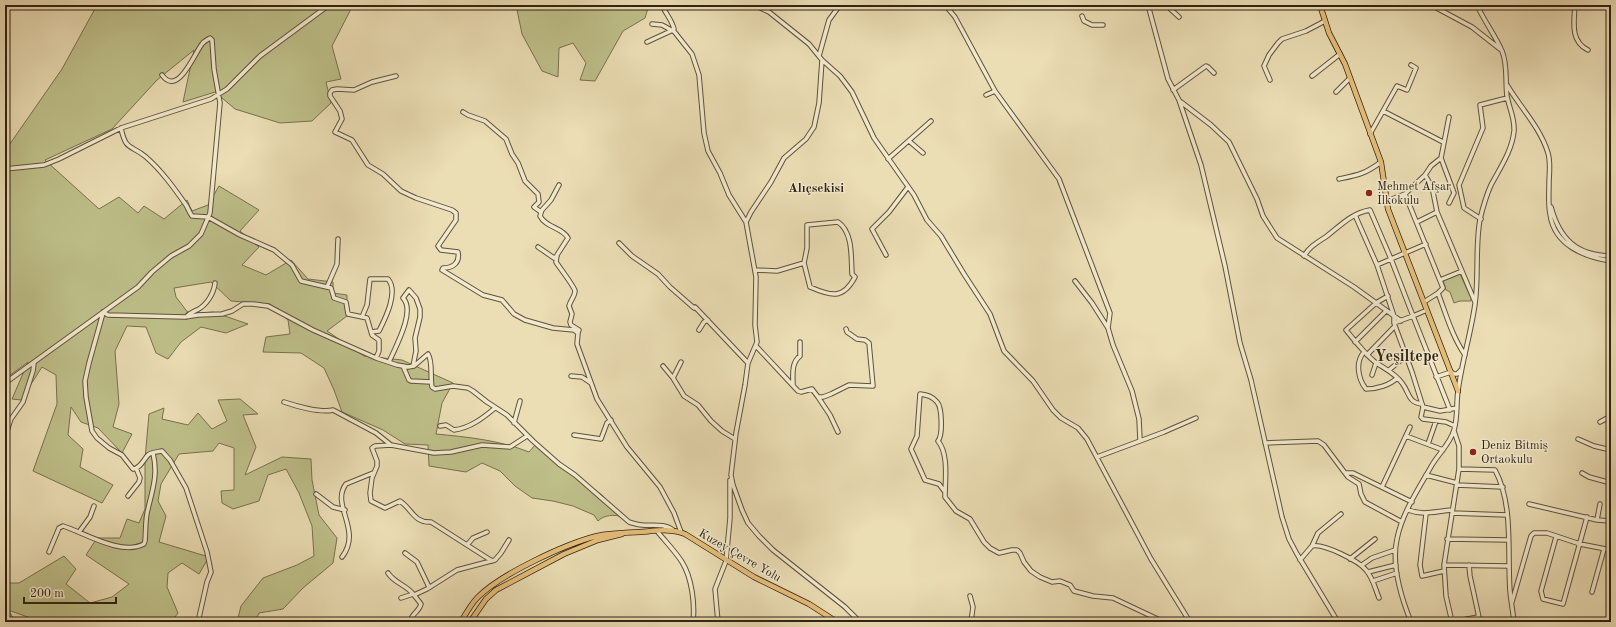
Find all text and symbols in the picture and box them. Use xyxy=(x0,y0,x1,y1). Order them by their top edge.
place label: Mehmet Afşar İlkokulu xyxy=(1377,181,1451,207)
district label: Alıçsekisi xyxy=(788,182,844,195)
marker: Mehmet Afşar İlkokulu xyxy=(1364,188,1374,198)
district label: Yeşiltepe xyxy=(1375,349,1439,365)
place label: Deniz Bitmiş Ortaokulu xyxy=(1481,440,1548,466)
marker: Deniz Bitmiş Ortaokulu xyxy=(1468,447,1478,457)
street label: Kuzey Çevre Yolu xyxy=(696,527,783,585)
scale bar xyxy=(24,579,116,605)
text: 200 m xyxy=(30,588,64,600)

